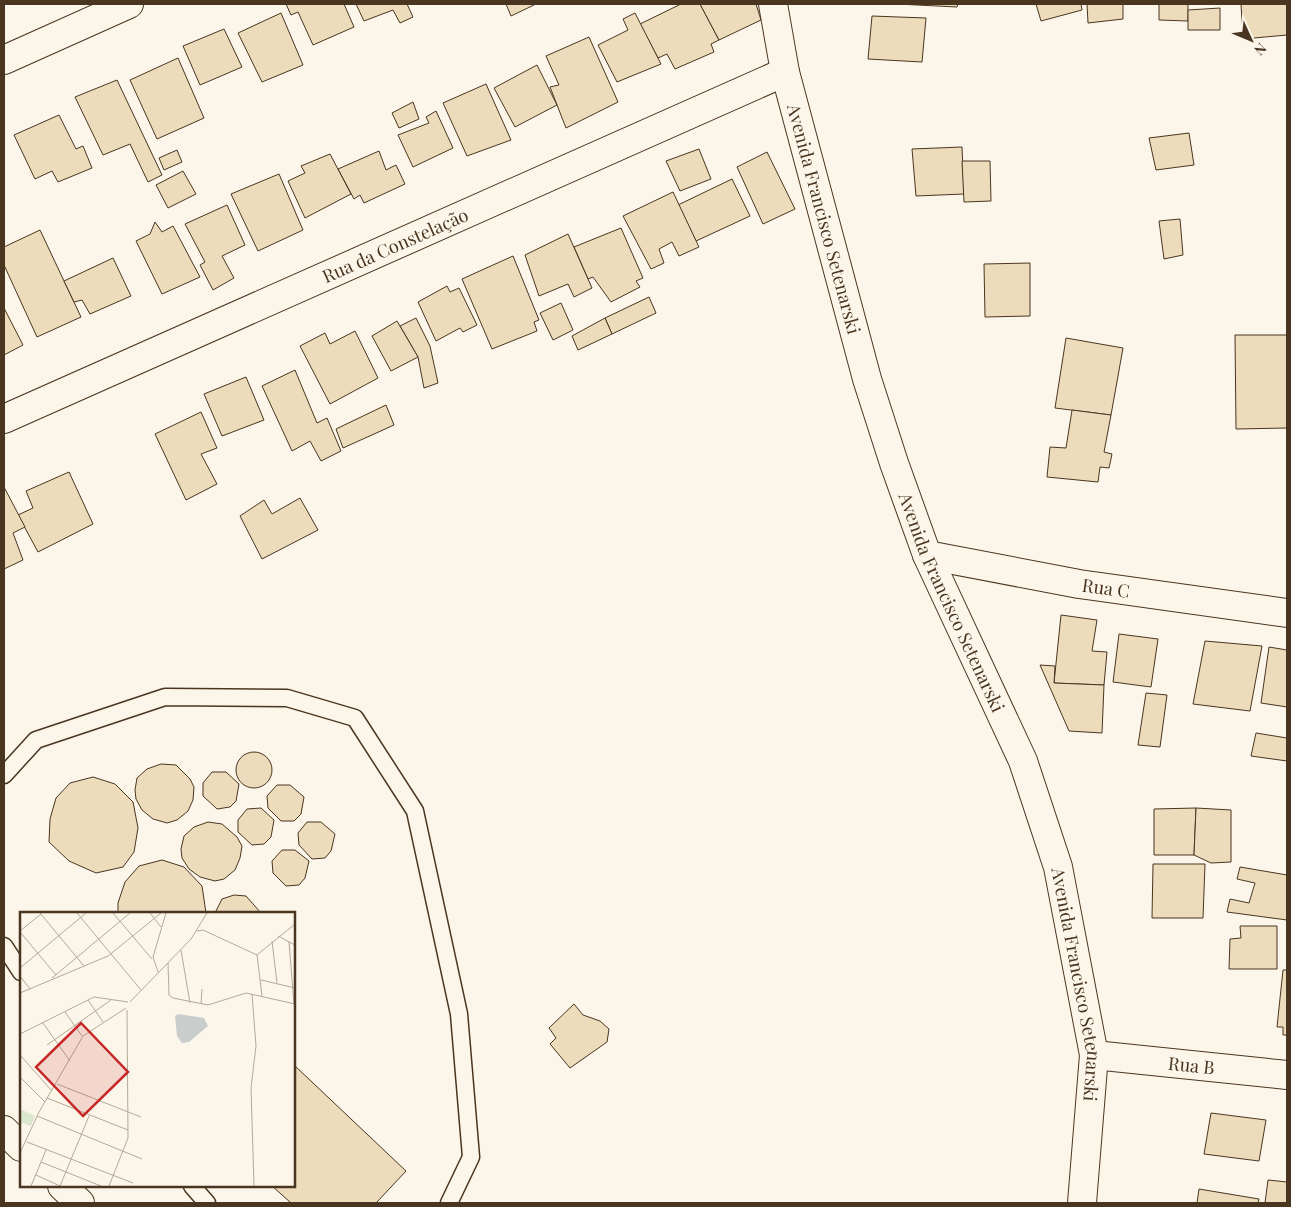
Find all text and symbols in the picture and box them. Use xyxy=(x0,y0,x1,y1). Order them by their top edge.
north arrow xyxy=(1226,15,1276,65)
text: N xyxy=(1250,39,1271,60)
street label: Avenida Francisco Setenarski xyxy=(782,100,866,337)
street label: Rua da Constelação xyxy=(318,202,472,288)
street label: Avenida Francisco Setenarski xyxy=(893,488,1010,716)
street label: Rua C xyxy=(1081,573,1131,603)
street label: Avenida Francisco Setenarski xyxy=(1046,864,1106,1102)
inset map xyxy=(20,912,295,1187)
street label: Rua B xyxy=(1167,1051,1216,1079)

